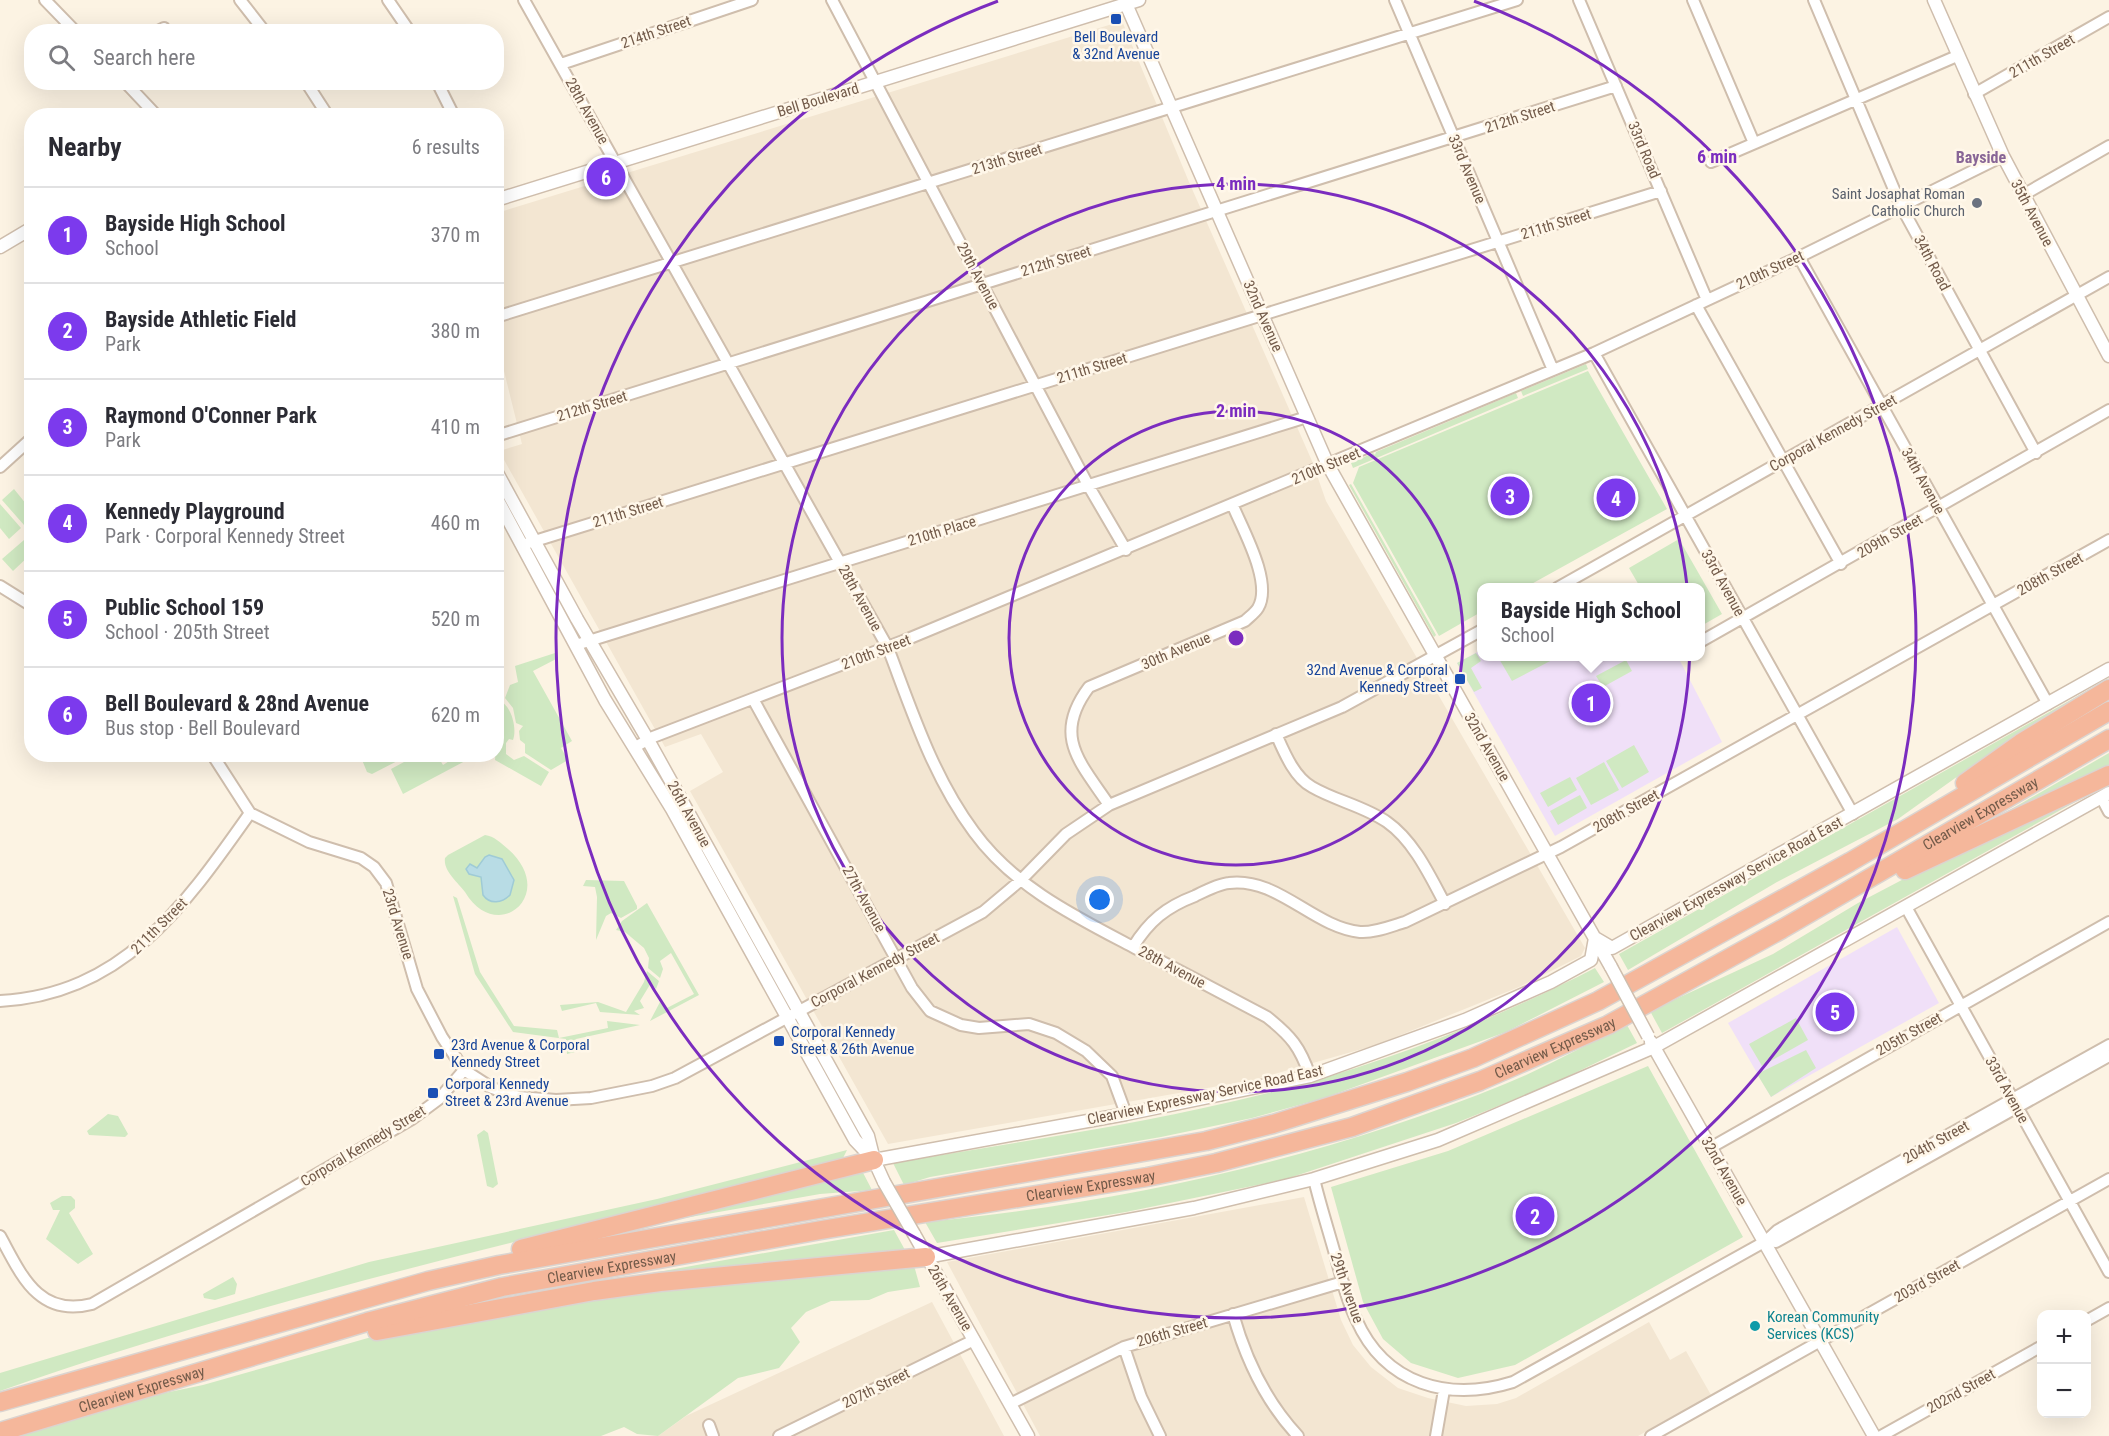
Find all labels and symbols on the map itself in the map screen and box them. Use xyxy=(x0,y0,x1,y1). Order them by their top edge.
street label: 214th Street xyxy=(619,12,693,52)
marker: Bell Boulevard & 32nd Avenue xyxy=(1109,12,1123,26)
place label: Bell Boulevard & 32nd Avenue xyxy=(1072,28,1160,63)
street label: 211th Street xyxy=(2006,30,2078,82)
street label: 28th Avenue xyxy=(561,75,613,147)
street label: Bell Boulevard xyxy=(775,79,861,121)
street label: 212th Street xyxy=(1483,97,1557,137)
street label: 33rd Road xyxy=(1624,119,1664,181)
street label: 33rd Avenue xyxy=(1444,132,1490,206)
street label: 213th Street xyxy=(970,140,1044,178)
text: 6 min xyxy=(1697,146,1737,167)
district label: Bayside xyxy=(1956,148,2007,167)
pin: 6 xyxy=(586,154,626,200)
text: 4 min xyxy=(1216,173,1256,194)
street label: 35th Avenue xyxy=(2007,176,2057,250)
place label: Saint Josaphat Roman Catholic Church xyxy=(1832,185,1965,220)
marker: Saint Josaphat Roman Catholic Church xyxy=(1970,196,1984,210)
street label: 211th Street xyxy=(1519,205,1593,243)
street label: 34th Road xyxy=(1910,232,1954,294)
street label: 29th Avenue xyxy=(953,239,1003,313)
street label: 212th Street xyxy=(1019,242,1093,280)
street label: 210th Street xyxy=(1733,247,1807,293)
street label: 32nd Avenue xyxy=(1239,278,1287,354)
street label: 211th Street xyxy=(1055,349,1129,387)
street label: 212th Street xyxy=(555,387,629,425)
street label: Corporal Kennedy Street xyxy=(1766,391,1900,475)
text: 2 min xyxy=(1216,400,1256,421)
street label: 210th Street xyxy=(1289,444,1363,488)
street label: 34th Avenue xyxy=(1897,445,1949,517)
pin: 3 xyxy=(1490,474,1530,518)
pin: 4 xyxy=(1596,476,1636,520)
street label: 211th Street xyxy=(591,493,665,531)
street label: 209th Street xyxy=(1854,510,1926,562)
street label: 210th Place xyxy=(906,512,978,550)
street label: 33rd Avenue xyxy=(1697,547,1749,619)
street label: 208th Street xyxy=(2014,549,2086,599)
street label: 28th Avenue xyxy=(834,562,886,634)
street label: 30th Avenue xyxy=(1139,628,1213,674)
centre of rings xyxy=(1226,628,1246,648)
street label: 210th Street xyxy=(839,631,913,673)
place label: 32nd Avenue & Corporal Kennedy Street xyxy=(1306,661,1448,696)
marker: 32nd Avenue & Corporal Kennedy Street xyxy=(1453,672,1467,686)
pin: 1 xyxy=(1572,680,1610,726)
street label: 32nd Avenue xyxy=(1460,710,1514,784)
street label: Clearview Expressway xyxy=(1919,773,2041,854)
street label: 26th Avenue xyxy=(663,778,715,850)
street label: 208th Street xyxy=(1590,786,1662,836)
street label: Clearview Expressway Service Road East xyxy=(1627,813,1845,945)
street label: 27th Avenue xyxy=(838,863,890,935)
your location xyxy=(1085,885,1114,914)
street label: 23rd Avenue xyxy=(379,886,417,962)
street label: 211th Street xyxy=(127,894,191,958)
street label: Corporal Kennedy Street xyxy=(808,929,942,1011)
street label: 28th Avenue xyxy=(1135,942,1209,992)
pin: 5 xyxy=(1816,990,1854,1034)
street label: 205th Street xyxy=(1873,1009,1945,1059)
street label: Clearview Expressway xyxy=(1492,1013,1619,1083)
place label: Corporal Kennedy Street & 26th Avenue xyxy=(791,1023,914,1058)
marker: Corporal Kennedy Street & 26th Avenue xyxy=(772,1034,786,1048)
place label: 23rd Avenue & Corporal Kennedy Street xyxy=(451,1036,590,1071)
marker: 23rd Avenue & Corporal Kennedy Street xyxy=(432,1047,446,1061)
street label: 33rd Avenue xyxy=(1981,1054,2033,1126)
street label: Clearview Expressway Service Road East xyxy=(1086,1061,1324,1129)
place label: Corporal Kennedy Street & 23rd Avenue xyxy=(445,1075,569,1110)
marker: Corporal Kennedy Street & 23rd Avenue xyxy=(426,1086,440,1100)
street label: Corporal Kennedy Street xyxy=(297,1102,429,1190)
street label: 204th Street xyxy=(1900,1117,1972,1167)
street label: 32nd Avenue xyxy=(1697,1134,1751,1208)
street label: Clearview Expressway xyxy=(1025,1167,1157,1206)
pin: 2 xyxy=(1516,1194,1555,1238)
street label: Clearview Expressway xyxy=(546,1247,678,1288)
street label: 29th Avenue xyxy=(1327,1250,1367,1326)
street label: 203rd Street xyxy=(1891,1256,1963,1306)
street label: 26th Avenue xyxy=(924,1262,976,1334)
place label: Korean Community Services (KCS) xyxy=(1767,1308,1879,1343)
street label: 206th Street xyxy=(1135,1313,1209,1351)
marker: Korean Community Services (KCS) xyxy=(1748,1319,1762,1333)
street label: Clearview Expressway xyxy=(77,1362,207,1417)
street label: 207th Street xyxy=(839,1364,913,1412)
street label: 202nd Street xyxy=(1924,1365,1998,1417)

